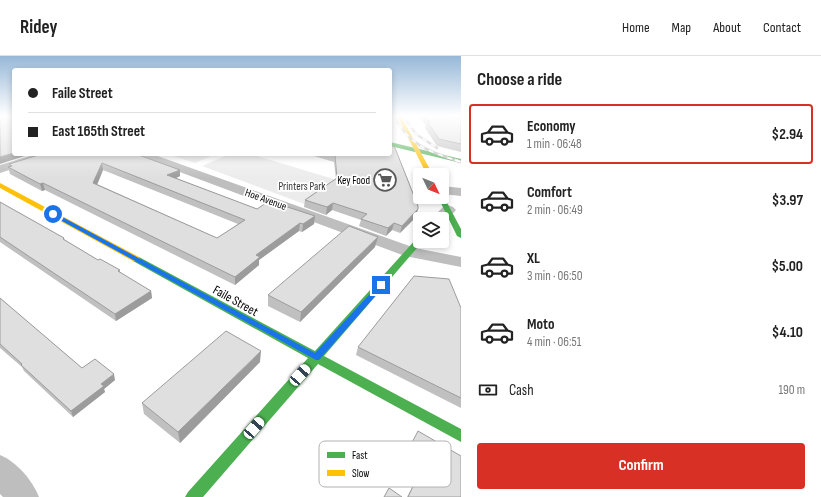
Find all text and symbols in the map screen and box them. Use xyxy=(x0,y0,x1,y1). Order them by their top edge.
text: Ridey xyxy=(20,16,57,39)
text: Home xyxy=(622,19,650,36)
text: Map xyxy=(672,19,691,36)
text: About xyxy=(713,19,741,36)
text: Contact xyxy=(763,19,801,36)
text: Choose a ride xyxy=(477,69,562,90)
text: Faile Street xyxy=(52,84,113,103)
icon: car xyxy=(479,116,515,152)
text: Economy xyxy=(527,117,576,136)
text: East 165th Street xyxy=(52,122,145,141)
text: $2.94 xyxy=(771,125,803,144)
text: 1 min · 06:48 xyxy=(527,136,582,152)
supermarket icon: Key Food xyxy=(372,167,398,193)
north arrow xyxy=(413,168,449,204)
map controls xyxy=(413,168,449,248)
place label: Key Food xyxy=(337,174,370,187)
park label: Printers Park xyxy=(278,180,326,193)
icon: car xyxy=(479,182,515,218)
text: Comfort xyxy=(527,183,572,202)
street label: Hoe Avenue xyxy=(243,186,288,213)
text: $3.97 xyxy=(772,191,803,210)
text: 2 min · 06:49 xyxy=(527,202,583,218)
route start xyxy=(44,205,62,223)
button: layers xyxy=(413,212,449,248)
icon: car xyxy=(479,248,515,284)
text: XL xyxy=(527,249,540,268)
text: $5.00 xyxy=(771,257,803,276)
text: 3 min · 06:50 xyxy=(527,268,583,284)
route end xyxy=(372,276,390,294)
street label: Faile Street xyxy=(210,282,261,320)
icon: car xyxy=(479,314,515,350)
text: Moto xyxy=(527,315,554,334)
text: $4.10 xyxy=(772,323,803,342)
text: 4 min · 06:51 xyxy=(527,334,581,350)
car xyxy=(288,362,312,388)
icon: cash xyxy=(477,379,499,401)
text: Cash xyxy=(509,381,534,400)
text: 190 m xyxy=(778,382,805,398)
car xyxy=(242,415,266,441)
legend xyxy=(319,441,451,487)
button: Confirm xyxy=(477,443,805,489)
text: Fast xyxy=(352,449,368,462)
text: Slow xyxy=(352,467,369,480)

